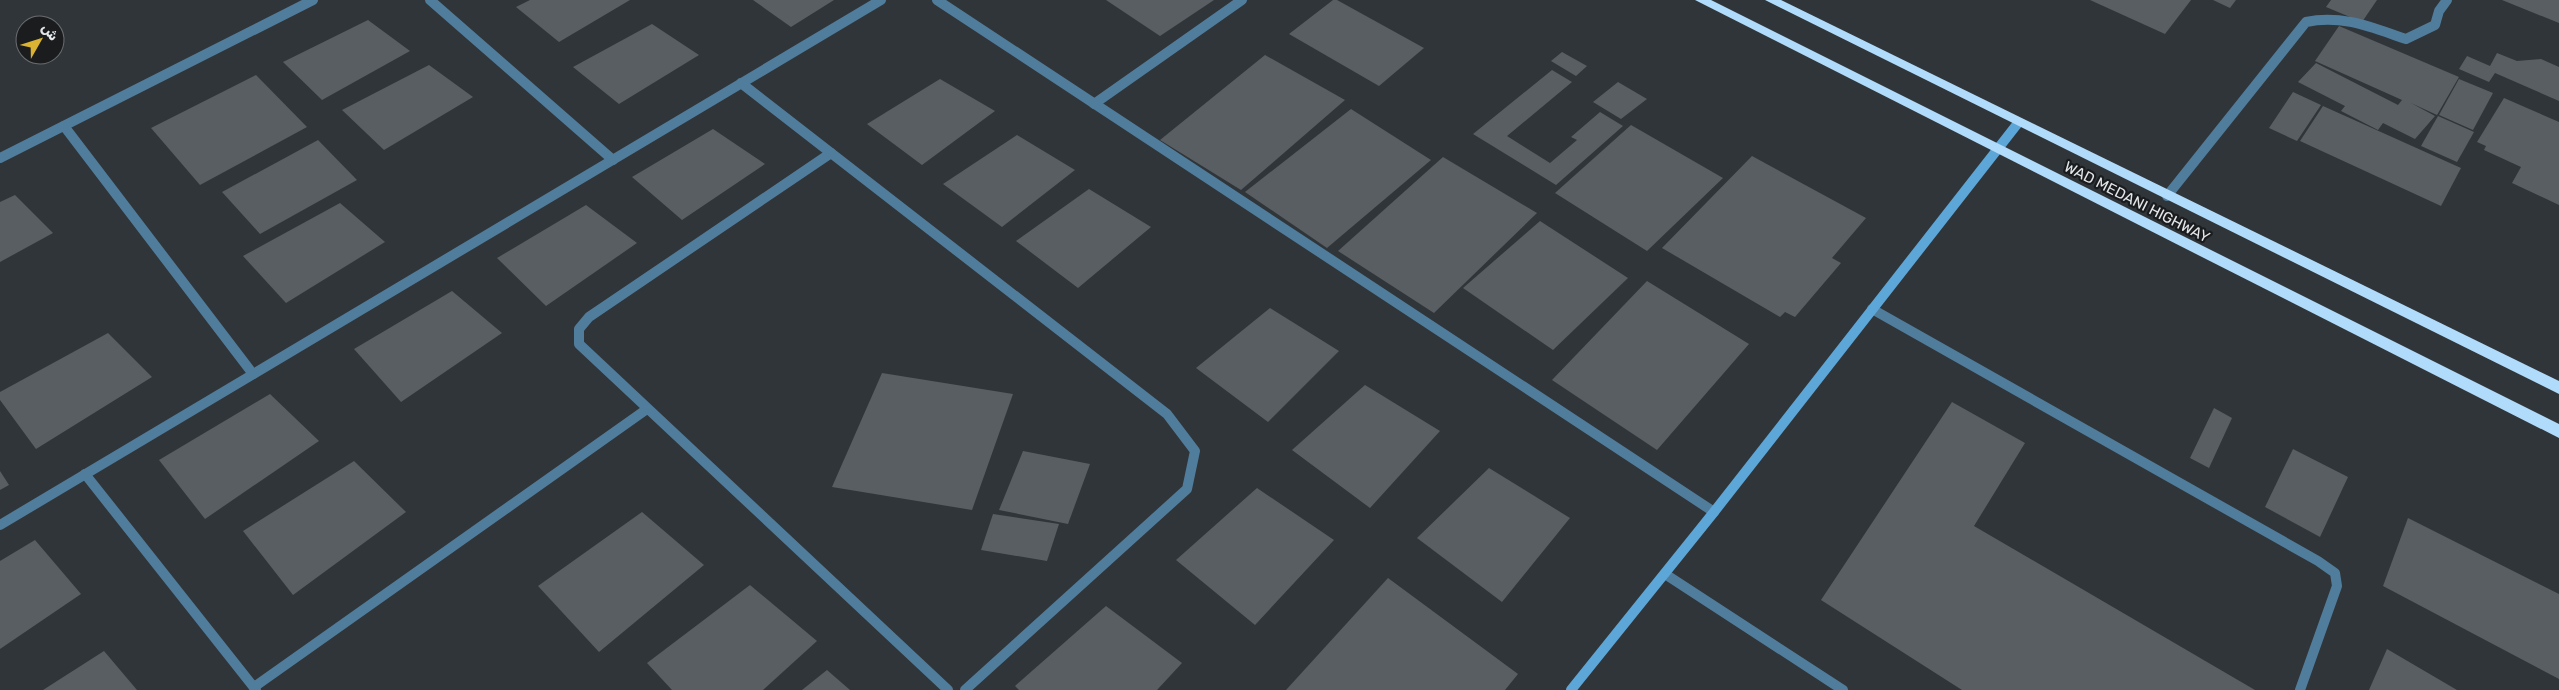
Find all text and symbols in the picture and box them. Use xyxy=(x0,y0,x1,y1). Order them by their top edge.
north arrow xyxy=(15,15,65,65)
text: ش xyxy=(38,20,62,45)
street label: WAD MEDANI HIGHWAY xyxy=(2061,157,2213,247)

